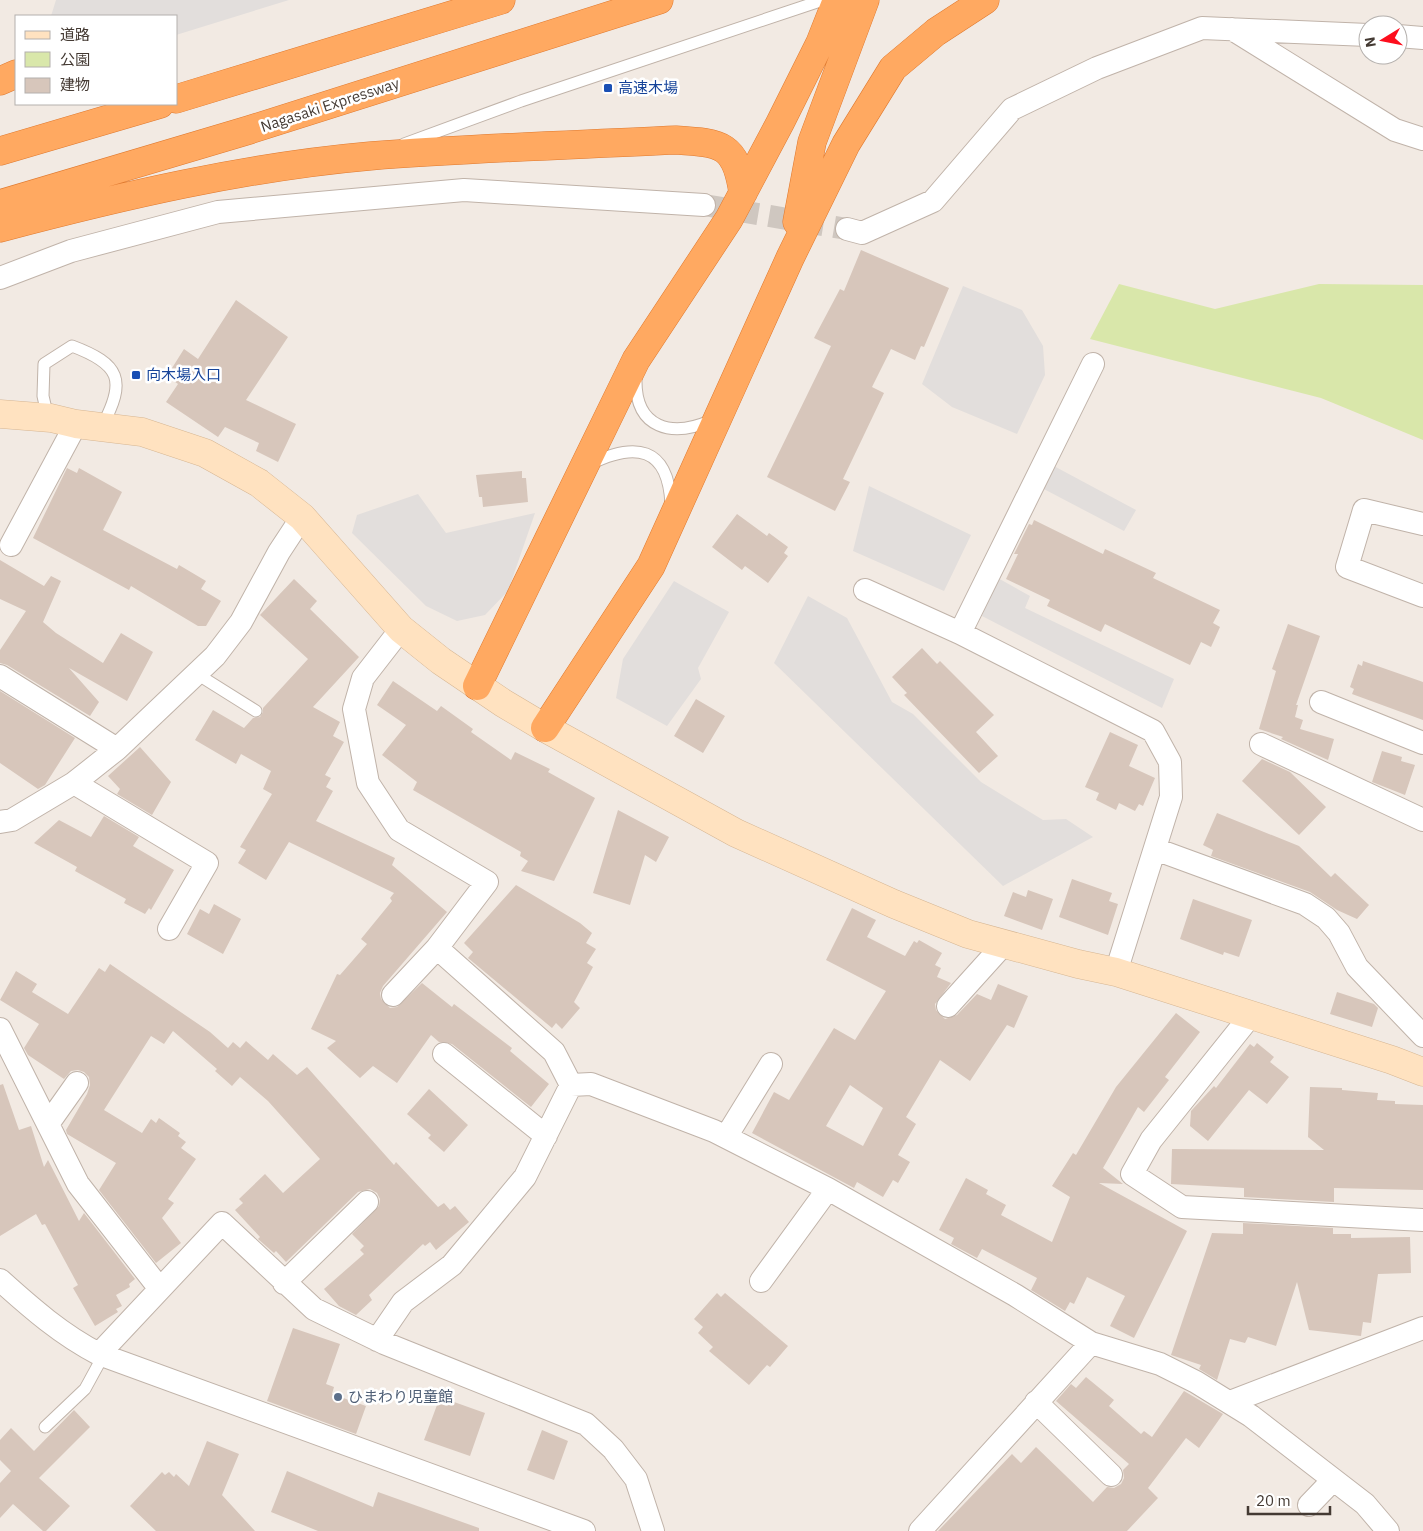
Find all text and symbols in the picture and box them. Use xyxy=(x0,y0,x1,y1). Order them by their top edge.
legend xyxy=(15,15,178,105)
north arrow xyxy=(1358,15,1408,65)
text: 道路 xyxy=(60,25,90,44)
text: N xyxy=(1360,36,1380,49)
text: 公園 xyxy=(60,50,90,69)
street label: Nagasaki Expressway xyxy=(258,73,402,136)
text: 建物 xyxy=(60,75,90,94)
place label: 高速木場 xyxy=(618,78,678,97)
marker: 高速木場 xyxy=(602,82,614,94)
place label: 向木場入口 xyxy=(146,365,221,384)
marker: 向木場入口 xyxy=(130,369,142,381)
place label: ひまわり児童館 xyxy=(348,1387,453,1406)
marker: ひまわり児童館 xyxy=(332,1391,344,1403)
scale bar xyxy=(1248,1484,1330,1516)
text: 20 m xyxy=(1256,1491,1291,1510)

